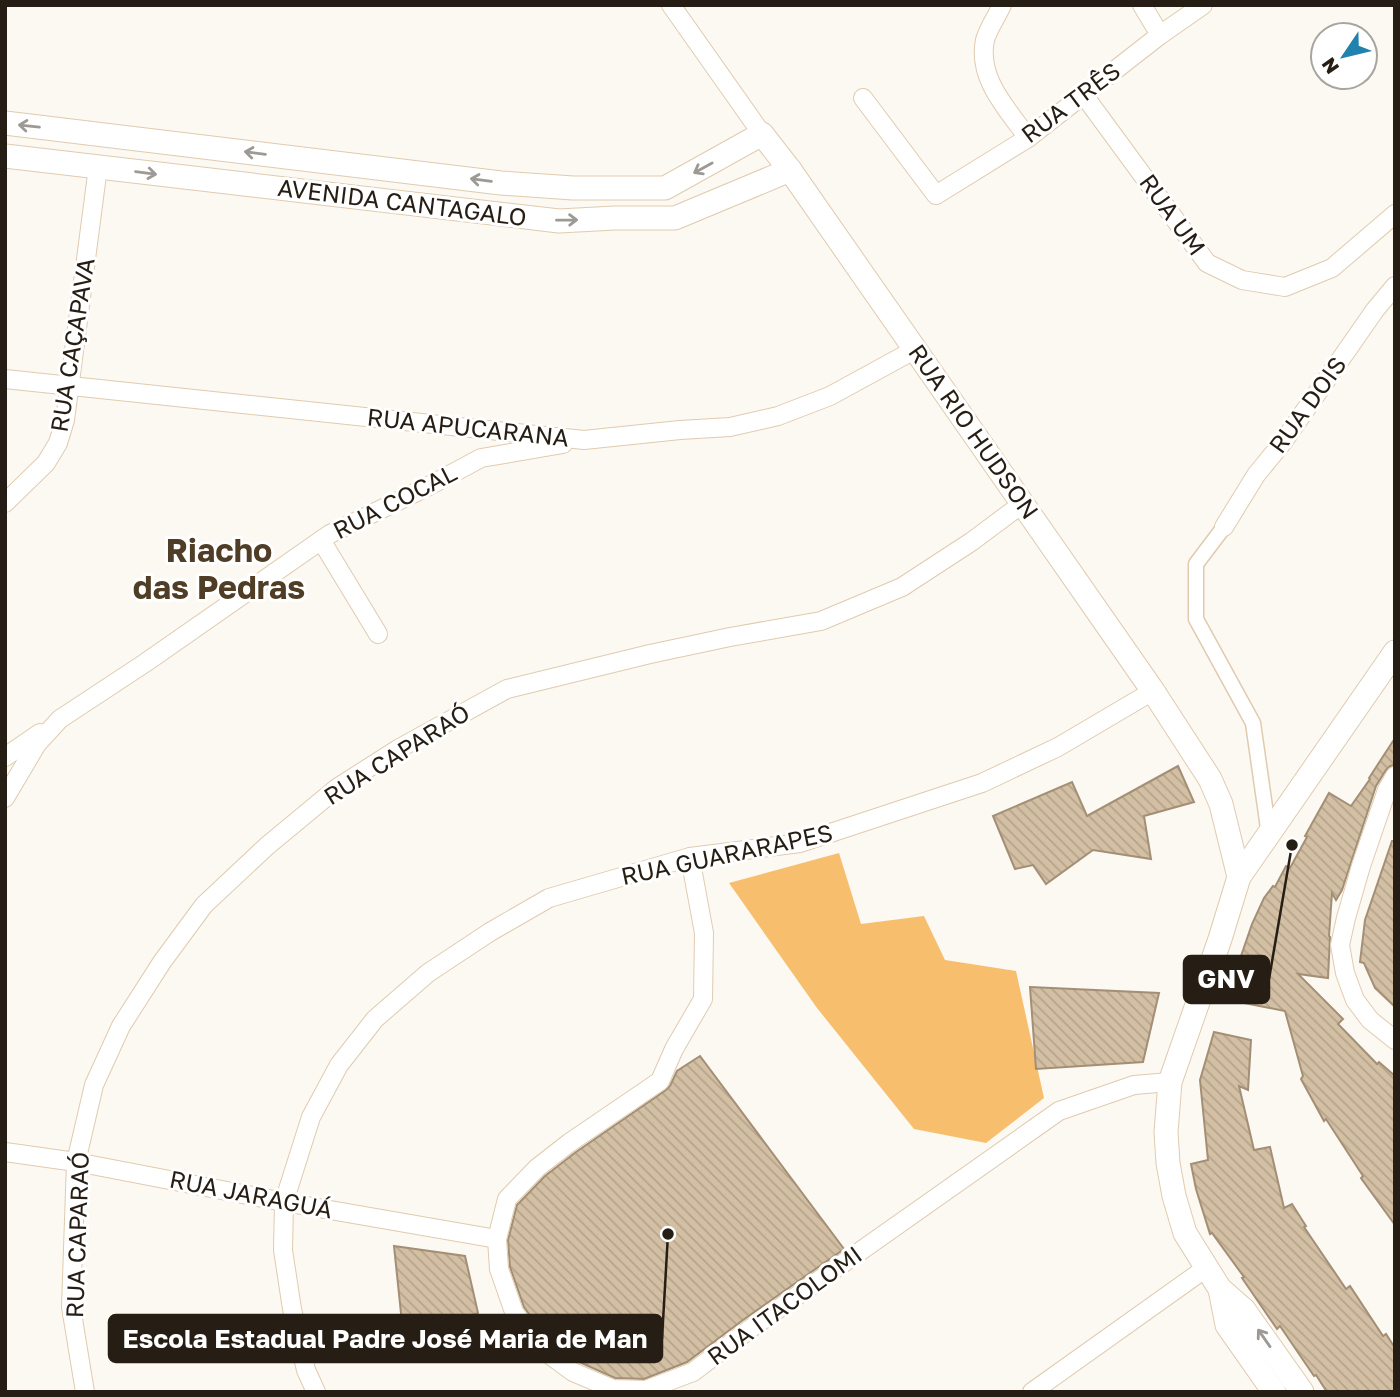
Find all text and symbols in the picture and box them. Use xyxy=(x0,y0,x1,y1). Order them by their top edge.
north arrow xyxy=(1309,21,1379,91)
text: N xyxy=(1316,54,1343,79)
street label: RUA TRÊS xyxy=(1015,55,1125,148)
one-way arrow xyxy=(18,119,41,132)
one-way arrow xyxy=(244,146,267,159)
one-way arrow xyxy=(693,161,714,175)
one-way arrow xyxy=(134,166,157,179)
street label: RUA UM xyxy=(1134,168,1212,260)
street label: AVENIDA CANTAGALO xyxy=(276,172,528,231)
one-way arrow xyxy=(470,174,493,187)
one-way arrow xyxy=(555,213,578,227)
street label: RUA CAÇAPAVA xyxy=(43,256,100,434)
street label: RUA RIO HUDSON xyxy=(903,338,1045,524)
street label: RUA DOIS xyxy=(1262,350,1352,458)
street label: RUA APUCARANA xyxy=(366,401,571,452)
street label: RUA COCAL xyxy=(328,457,461,544)
district label: Riacho das Pedras xyxy=(133,531,305,606)
street label: RUA CAPARAÓ xyxy=(318,697,474,810)
street label: RUA GUARARAPES xyxy=(618,817,835,890)
callout: GNV xyxy=(1184,956,1269,1003)
text: GNV xyxy=(1197,963,1255,994)
street label: RUA CAPARAÓ xyxy=(59,1151,94,1319)
street label: RUA JARAGUÁ xyxy=(167,1164,335,1224)
street label: RUA ITACOLOMI xyxy=(701,1239,867,1371)
callout: Escola Estadual Padre José Maria de Man xyxy=(109,1315,662,1362)
text: Escola Estadual Padre José Maria de Man xyxy=(123,1323,647,1354)
one-way arrow xyxy=(1257,1329,1271,1348)

